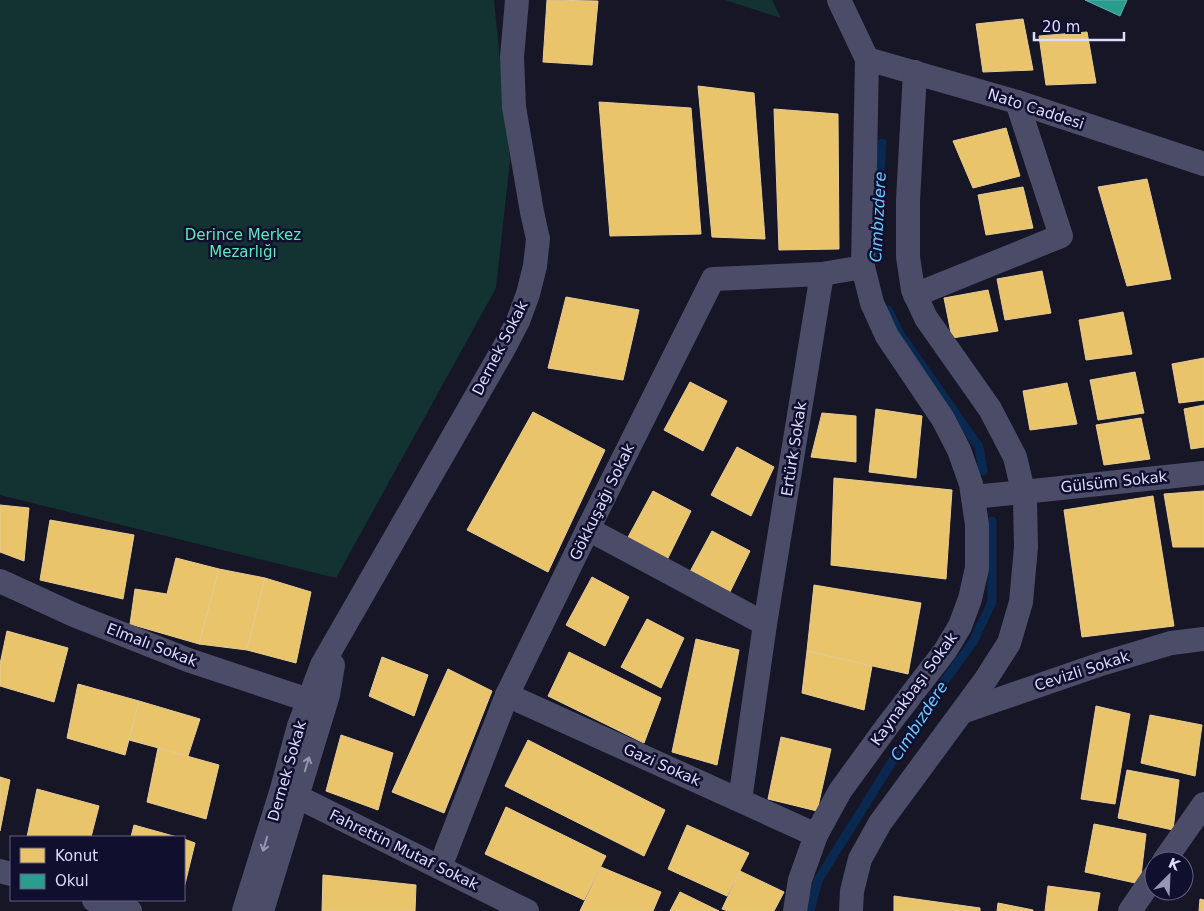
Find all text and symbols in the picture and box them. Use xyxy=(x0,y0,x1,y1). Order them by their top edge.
scale bar xyxy=(1034,10,1124,42)
text: 20 m xyxy=(1042,18,1080,36)
street label: Nato Caddesi xyxy=(986,85,1086,133)
water label: Cımbızdere xyxy=(866,171,890,263)
park label: Derince Merkez Mezarlığı xyxy=(185,226,301,261)
street label: Dernek Sokak xyxy=(468,297,532,398)
street label: Ertürk Sokak xyxy=(778,400,810,498)
street label: Gökkuşağı Sokak xyxy=(566,440,638,563)
street label: Gülsüm Sokak xyxy=(1060,467,1168,497)
street label: Elmalı Sokak xyxy=(104,619,200,671)
street label: Kaynakbaşı Sokak xyxy=(867,629,961,749)
street label: Cevizli Sokak xyxy=(1032,647,1132,695)
water label: Cımbızdere xyxy=(886,678,952,764)
street label: Dernek Sokak xyxy=(264,718,310,823)
street label: Gazi Sokak xyxy=(621,740,704,790)
one-way arrow xyxy=(303,756,313,772)
street label: Fahrettin Mutaf Sokak xyxy=(326,806,482,894)
legend xyxy=(10,836,185,901)
one-way arrow xyxy=(259,836,269,852)
text: Konut xyxy=(55,847,98,865)
north arrow xyxy=(1144,851,1194,901)
text: K xyxy=(1166,855,1184,874)
text: Okul xyxy=(55,872,89,890)

